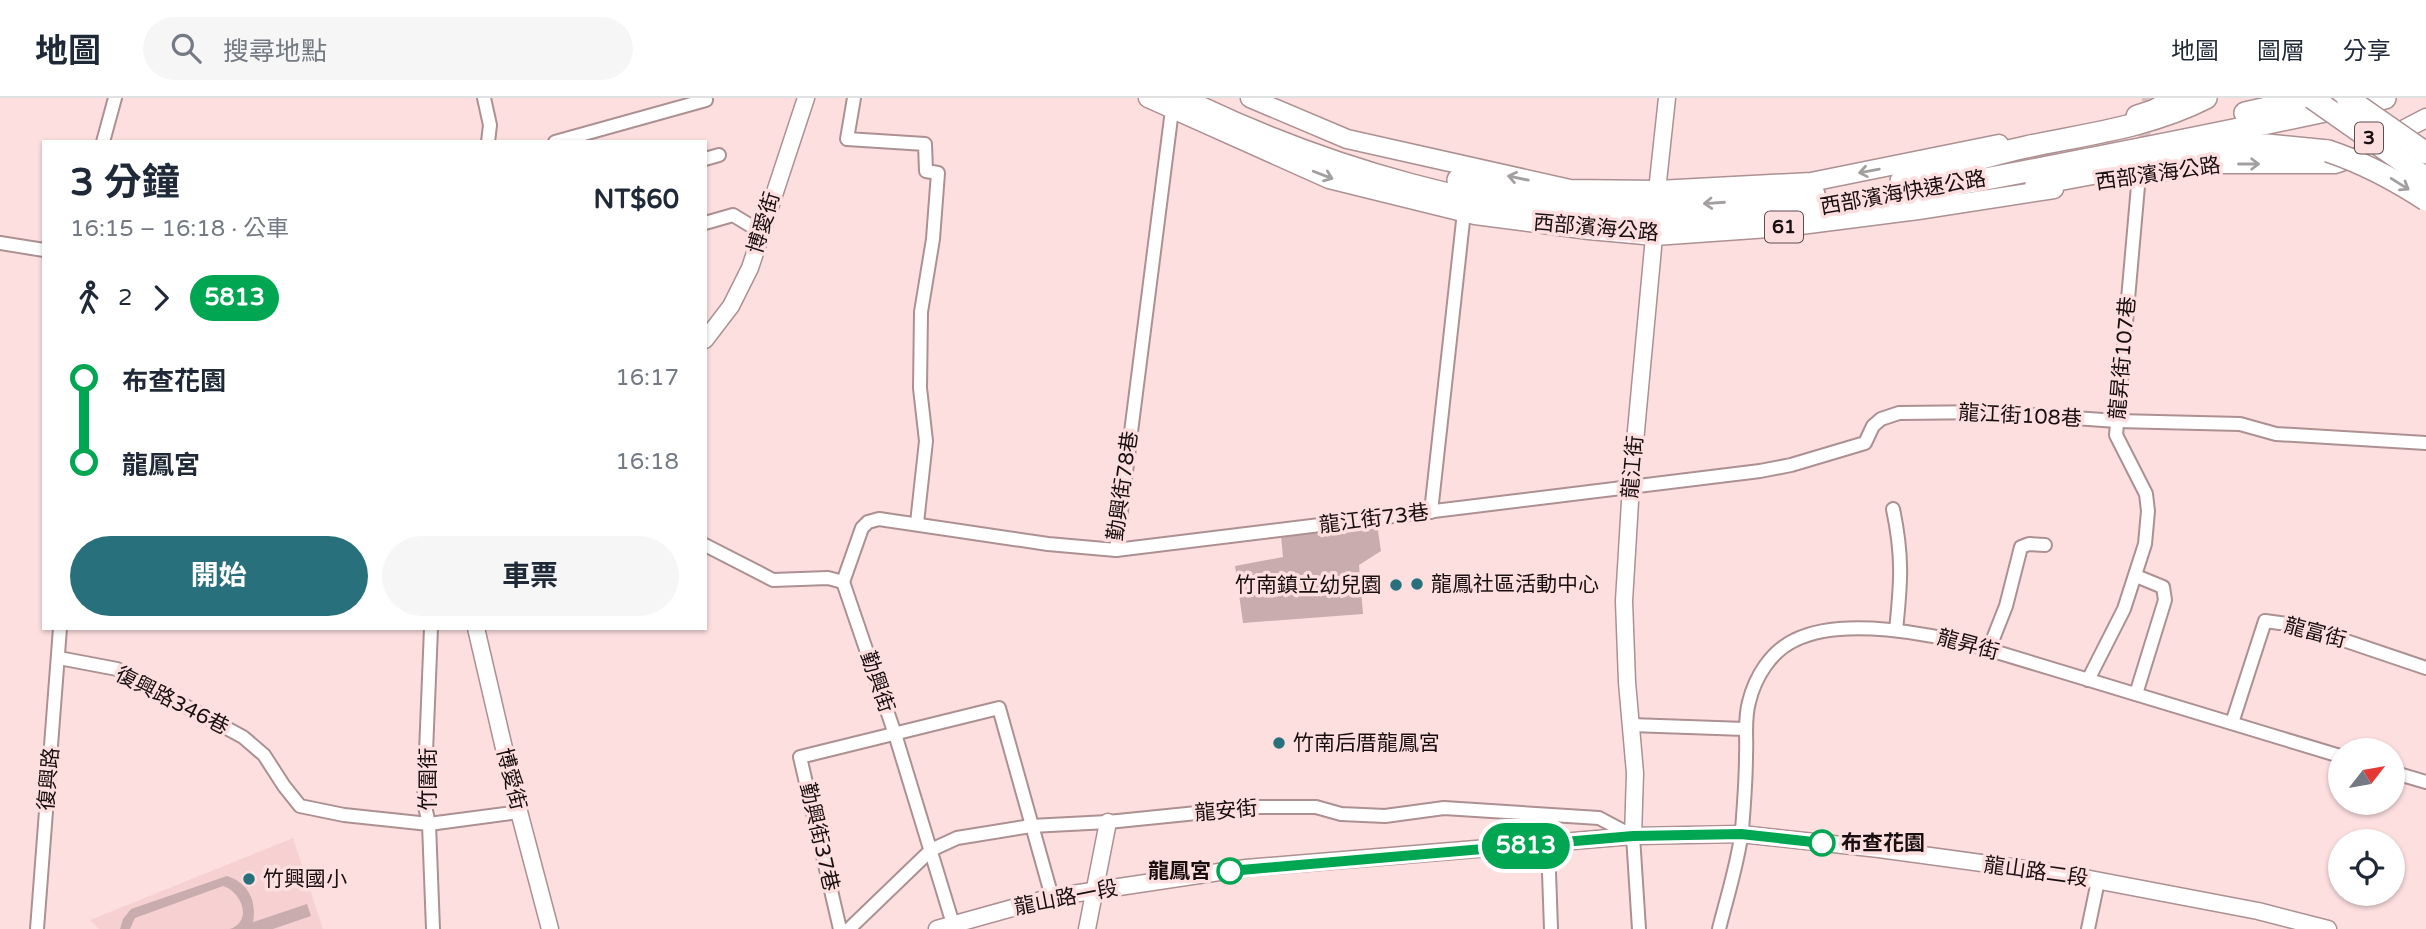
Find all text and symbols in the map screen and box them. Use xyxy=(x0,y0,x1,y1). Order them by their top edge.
search box xyxy=(143,17,633,80)
icon: search xyxy=(167,29,205,67)
text: 地圖 xyxy=(35,32,101,71)
text: 搜尋地點 xyxy=(223,36,327,67)
text: 地圖 xyxy=(2171,37,2219,66)
text: 圖層 xyxy=(2257,37,2305,66)
text: 分享 xyxy=(2343,37,2391,66)
road number: 3 xyxy=(2355,122,2383,154)
street label: 西部濱海公路 xyxy=(2094,153,2222,195)
one-way arrow xyxy=(2238,157,2261,171)
text: 3 分鐘 xyxy=(70,160,180,206)
one-way arrow xyxy=(1858,165,1881,178)
street label: 西部濱海快速公路 xyxy=(1818,166,1988,220)
one-way arrow xyxy=(1311,170,1333,183)
one-way arrow xyxy=(1507,170,1530,184)
one-way arrow xyxy=(2390,176,2409,191)
text: NT$60 xyxy=(594,184,679,215)
street label: 博愛街 xyxy=(743,189,785,257)
one-way arrow xyxy=(1703,197,1726,210)
street label: 西部濱海公路 xyxy=(1532,210,1660,246)
road number: 61 xyxy=(1765,211,1803,242)
text: 16:15 – 16:18 · 公車 xyxy=(70,215,289,243)
icon: walk xyxy=(70,279,108,317)
icon: forward xyxy=(142,279,180,317)
text: 5813 xyxy=(204,283,265,312)
text: 2 xyxy=(118,284,132,312)
street label: 龍昇街107巷 xyxy=(2105,295,2141,421)
text: 16:17 xyxy=(615,364,679,392)
text: 布查花園 xyxy=(122,366,226,397)
street label: 龍江街108巷 xyxy=(1958,400,2082,432)
street label: 勤興街78巷 xyxy=(1103,430,1143,542)
street label: 龍江街 xyxy=(1618,435,1648,499)
text: 16:18 xyxy=(615,448,679,476)
text: 龍鳳宮 xyxy=(122,450,200,481)
street label: 龍江街73巷 xyxy=(1318,500,1430,538)
button: 開始 xyxy=(70,536,368,616)
button: 車票 xyxy=(382,536,679,616)
place label: 龍鳳社區活動中心 xyxy=(1431,572,1599,597)
place label: 竹南鎮立幼兒園 xyxy=(1235,573,1382,598)
marker: 龍鳳社區活動中心 xyxy=(1409,576,1425,592)
marker: 竹南鎮立幼兒園 xyxy=(1388,577,1404,593)
street label: 龍富街 xyxy=(2281,613,2349,653)
street label: 龍昇街 xyxy=(1934,625,2002,665)
street label: 勤興街 xyxy=(855,648,899,716)
street label: 復興路346巷 xyxy=(111,662,233,740)
place label: 竹南后厝龍鳳宮 xyxy=(1293,731,1440,756)
marker: 竹南后厝龍鳳宮 xyxy=(1271,735,1287,751)
north arrow xyxy=(2328,738,2404,816)
map controls xyxy=(2328,738,2405,906)
street label: 博愛街 xyxy=(491,745,531,813)
street label: 復興路 xyxy=(34,747,64,811)
street label: 竹圍街 xyxy=(416,748,441,811)
street label: 勤興街37巷 xyxy=(794,780,844,894)
street label: 龍安街 xyxy=(1194,796,1258,826)
line badge: 5813 xyxy=(1477,823,1575,869)
button: locate xyxy=(2328,829,2405,906)
marker: 布查花園 xyxy=(1809,830,1835,856)
text: 5813 xyxy=(1496,831,1556,860)
place label: 布查花園 xyxy=(1841,831,1925,856)
street label: 龍山路二段 xyxy=(1982,852,2090,892)
marker: 龍鳳宮 xyxy=(1217,858,1243,884)
place label: 龍鳳宮 xyxy=(1148,859,1211,884)
place label: 竹興國小 xyxy=(263,867,347,892)
marker: 竹興國小 xyxy=(241,871,257,887)
street label: 龍山路一段 xyxy=(1012,876,1120,920)

